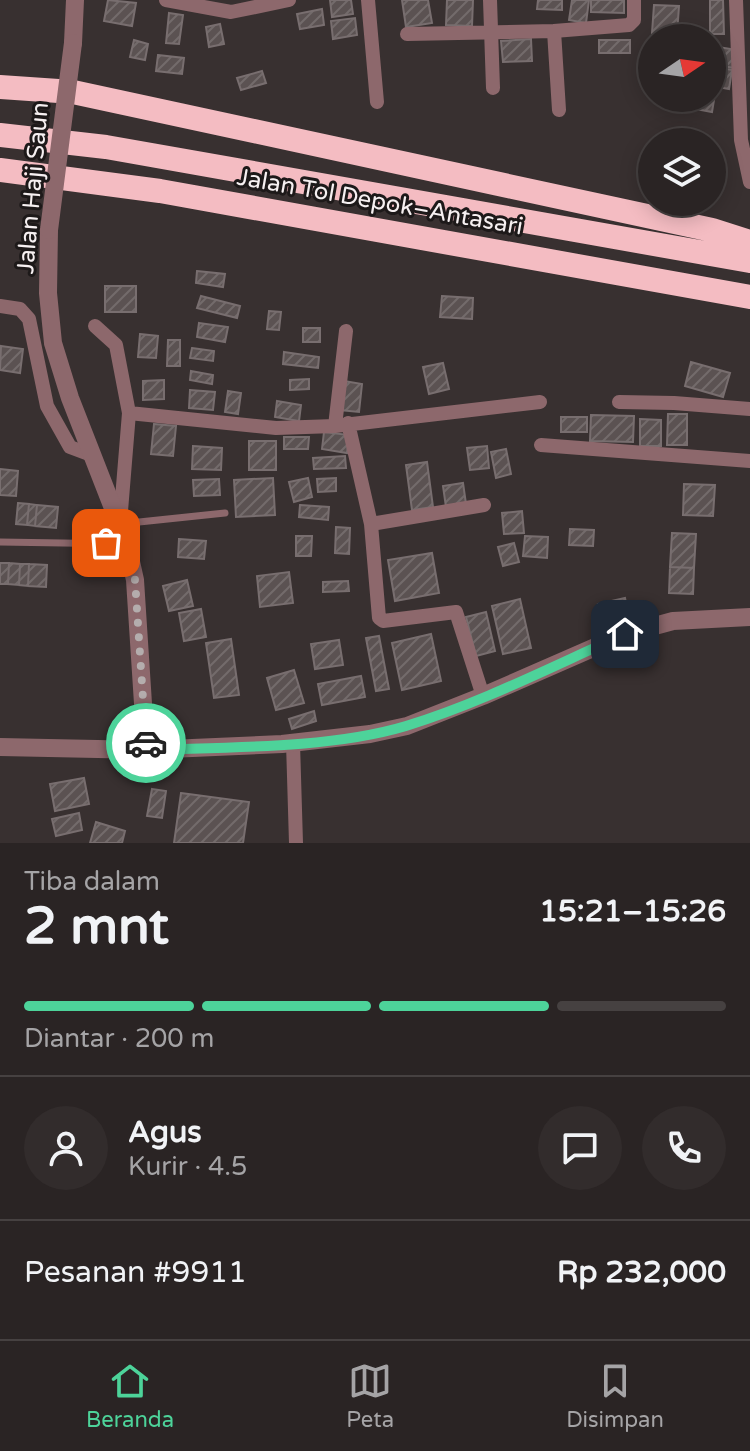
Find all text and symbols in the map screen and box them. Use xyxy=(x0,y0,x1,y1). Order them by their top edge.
north arrow xyxy=(638,24,726,112)
map controls xyxy=(638,24,726,216)
street label: Jalan Haji Saun xyxy=(11,101,55,275)
button: layers xyxy=(638,128,726,216)
street label: Jalan Tol Depok–Antasari xyxy=(235,163,525,241)
pin xyxy=(72,509,140,577)
icon: bag xyxy=(84,521,128,565)
pin xyxy=(591,600,659,668)
icon: home xyxy=(603,612,647,656)
courier xyxy=(106,703,186,783)
icon: car xyxy=(124,721,168,765)
text: Tiba dalam xyxy=(24,866,160,897)
text: 15:21–15:26 xyxy=(539,893,726,930)
text: 2 mnt xyxy=(24,895,169,958)
text: Diantar · 200 m xyxy=(24,1023,214,1054)
button: person xyxy=(24,1106,108,1190)
button: chat xyxy=(538,1106,622,1190)
button: phone xyxy=(642,1106,726,1190)
text: Agus xyxy=(128,1114,202,1151)
text: Kurir · 4.5 xyxy=(128,1151,247,1182)
text: Pesanan #9911 xyxy=(24,1254,247,1291)
text: Rp 232,000 xyxy=(557,1254,726,1291)
tab: Beranda xyxy=(86,1359,174,1433)
tab: Peta xyxy=(346,1359,394,1433)
tab: Disimpan xyxy=(566,1359,664,1433)

